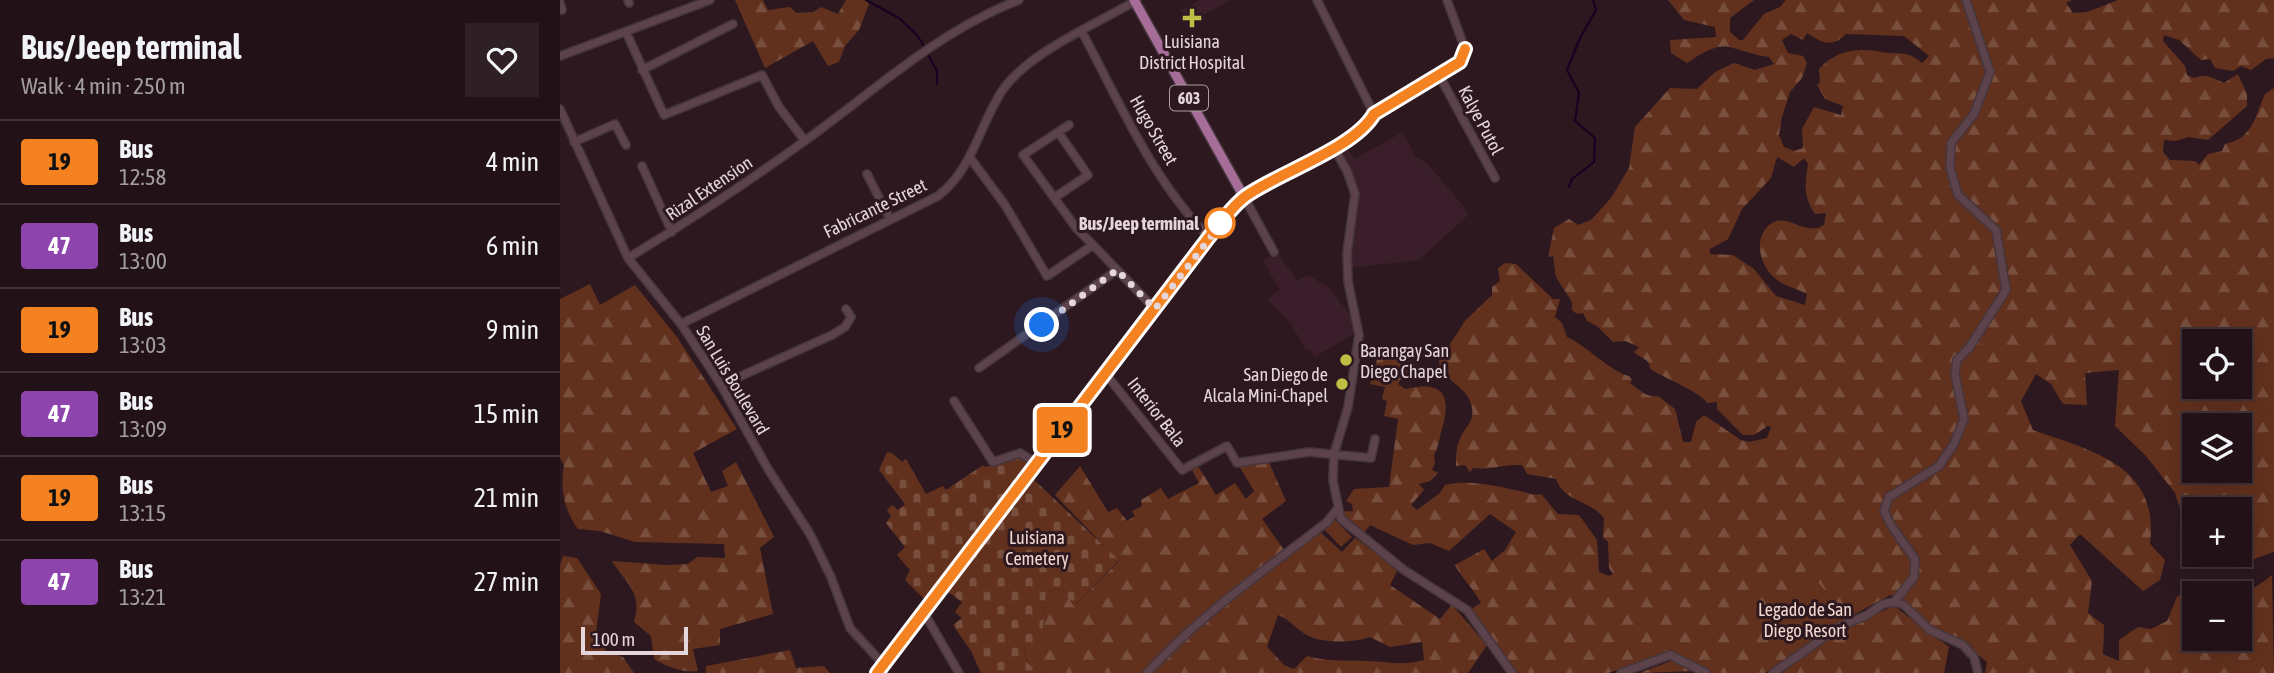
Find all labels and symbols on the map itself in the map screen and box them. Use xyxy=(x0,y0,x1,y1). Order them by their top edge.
marker: Luisiana District Hospital xyxy=(1182,8,1202,28)
place label: Luisiana District Hospital xyxy=(1139,31,1245,73)
street label: Kalye Putol xyxy=(1454,82,1508,158)
road number: 603 xyxy=(1170,86,1208,110)
street label: Hugo Street xyxy=(1126,91,1182,169)
street label: Rizal Extension xyxy=(662,151,756,225)
street label: Fabricante Street xyxy=(820,174,930,242)
marker: Bus/Jeep terminal xyxy=(1205,208,1235,238)
place label: Bus/Jeep terminal xyxy=(1079,213,1199,234)
your location xyxy=(1024,307,1059,342)
street label: San Luis Boulevard xyxy=(692,322,774,438)
place label: Barangay San Diego Chapel xyxy=(1360,340,1449,382)
marker: Barangay San Diego Chapel xyxy=(1338,352,1354,368)
place label: San Diego de Alcala Mini-Chapel xyxy=(1204,364,1328,406)
street label: Interior Bala xyxy=(1123,373,1191,451)
marker: San Diego de Alcala Mini-Chapel xyxy=(1334,376,1350,392)
line badge: 19 xyxy=(1030,407,1094,453)
park label: Luisiana Cemetery xyxy=(1005,527,1069,569)
park label: Legado de San Diego Resort xyxy=(1758,599,1852,641)
scale bar xyxy=(581,624,688,656)

